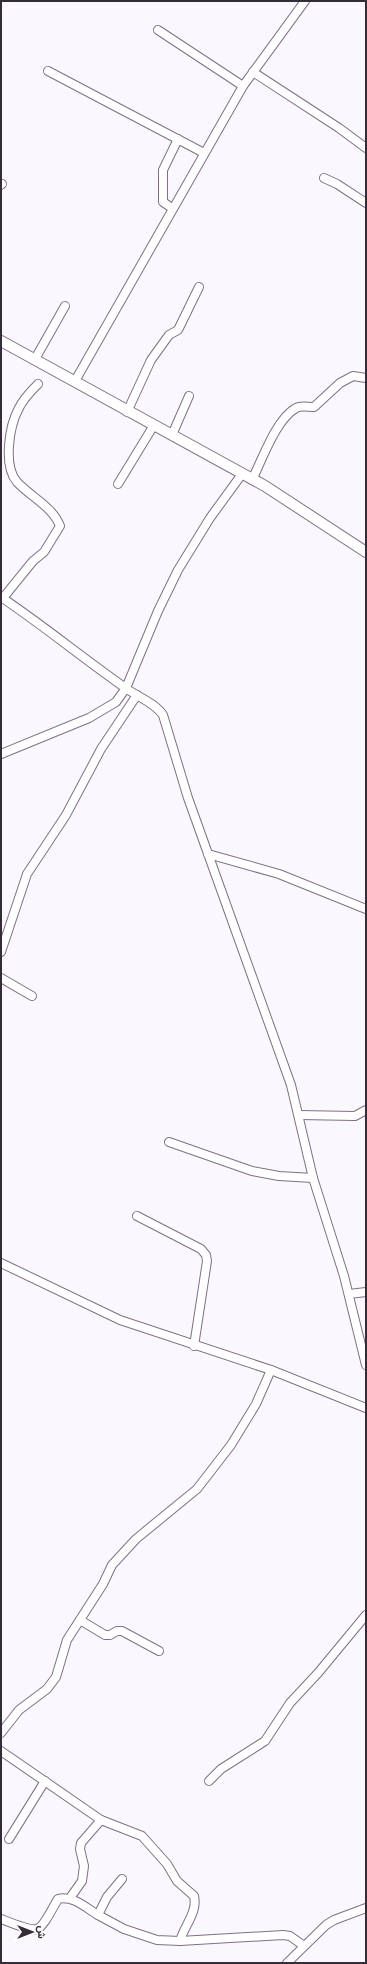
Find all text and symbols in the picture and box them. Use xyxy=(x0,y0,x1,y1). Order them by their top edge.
north arrow xyxy=(12,1912,52,1952)
text: ش xyxy=(34,1925,50,1939)

